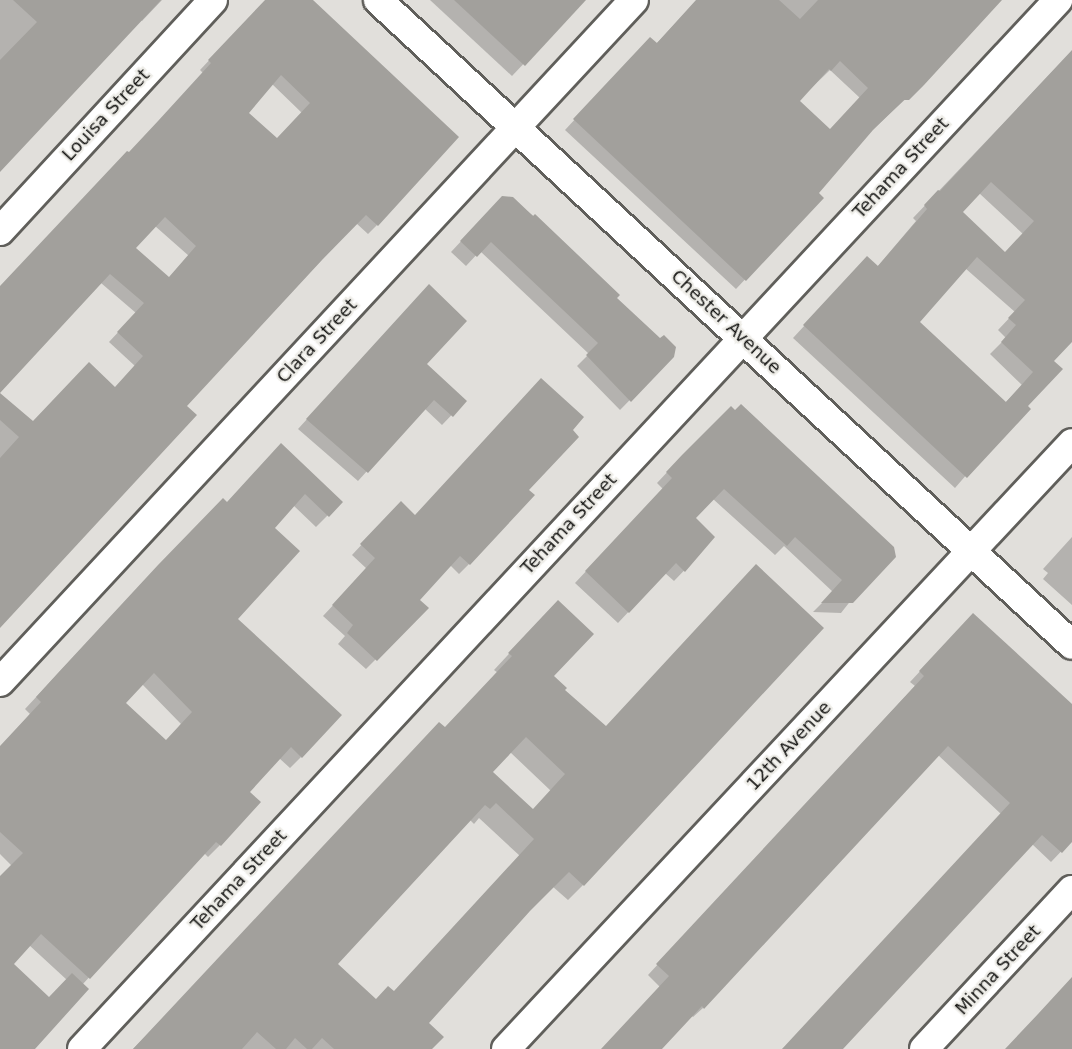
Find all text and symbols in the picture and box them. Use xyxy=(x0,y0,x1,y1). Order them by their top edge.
street label: Louisa Street xyxy=(58,64,154,166)
street label: Tehama Street xyxy=(849,113,953,223)
street label: Chester Avenue xyxy=(667,265,785,379)
street label: Clara Street xyxy=(272,294,362,388)
street label: Tehama Street xyxy=(517,469,621,579)
street label: 12th Avenue xyxy=(742,697,836,795)
street label: Tehama Street xyxy=(187,825,291,935)
street label: Minna Street xyxy=(951,921,1045,1019)

